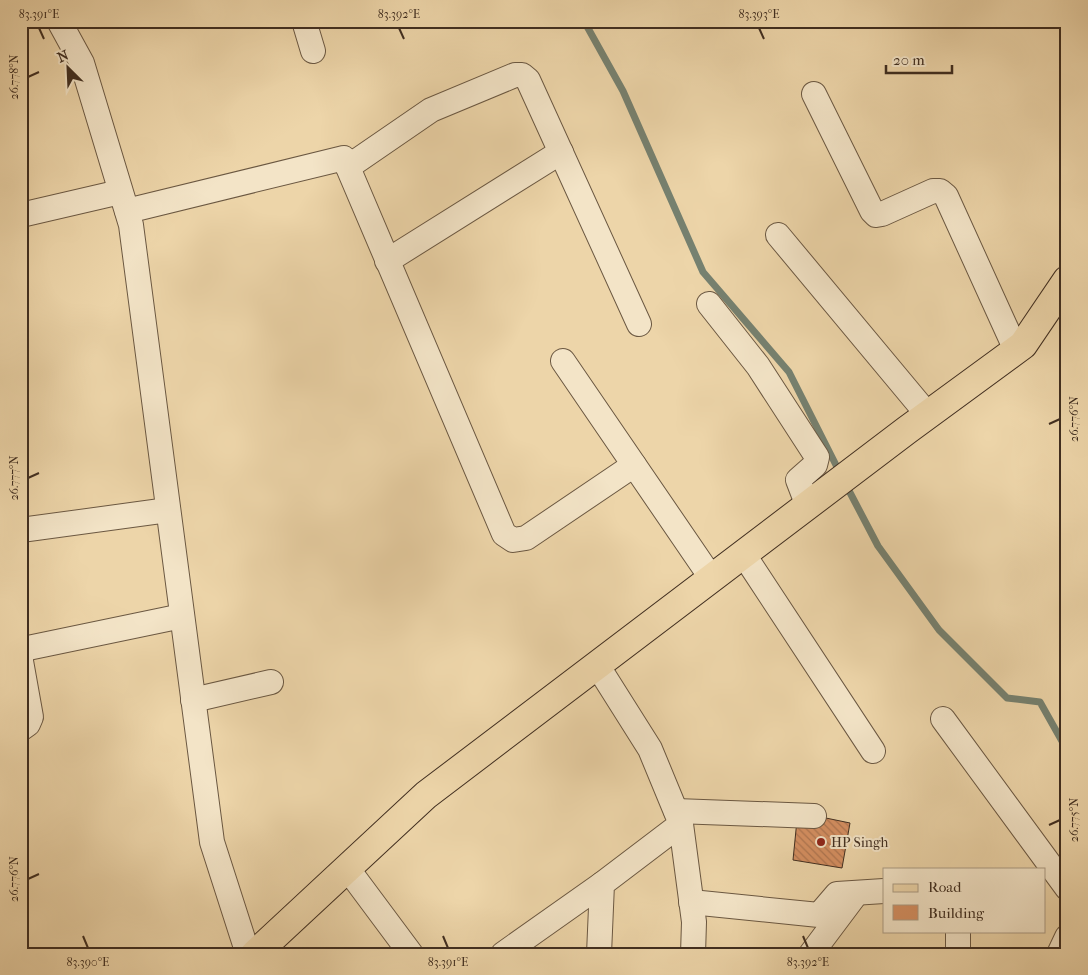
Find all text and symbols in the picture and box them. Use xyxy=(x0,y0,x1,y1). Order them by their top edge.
text: 83.391°E xyxy=(19,7,59,21)
text: 83.392°E xyxy=(378,7,420,21)
text: 83.393°E xyxy=(738,7,780,21)
north arrow xyxy=(42,42,92,92)
scale bar xyxy=(886,42,952,74)
text: N xyxy=(55,47,72,67)
text: 20 m xyxy=(893,51,925,69)
text: 26.778°N xyxy=(7,54,21,100)
text: 26.776°N xyxy=(1067,396,1081,442)
text: 26.777°N xyxy=(7,455,21,501)
text: 26.775°N xyxy=(1067,798,1081,842)
place label: HP Singh xyxy=(831,834,888,851)
marker: HP Singh xyxy=(815,836,827,848)
text: 26.776°N xyxy=(7,856,21,902)
legend xyxy=(883,868,1046,932)
text: Road xyxy=(928,878,962,896)
text: Building xyxy=(928,904,985,922)
text: 83.390°E xyxy=(67,955,109,969)
text: 83.391°E xyxy=(428,955,468,969)
text: 83.392°E xyxy=(787,955,829,969)

